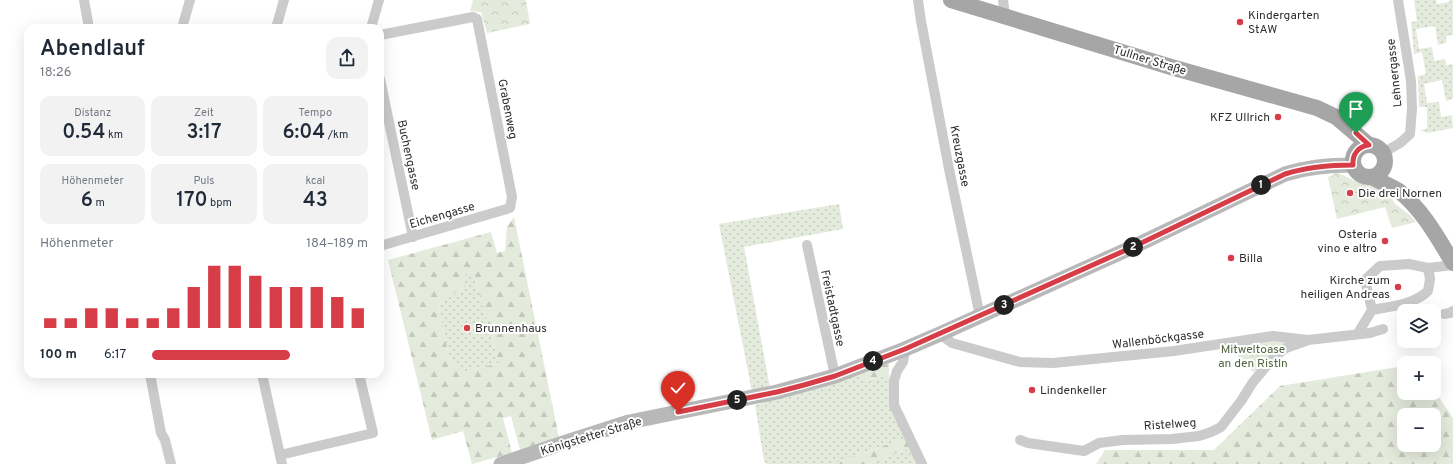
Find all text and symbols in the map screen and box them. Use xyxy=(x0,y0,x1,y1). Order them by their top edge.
place label: Kindergarten StAW xyxy=(1248,8,1320,38)
marker: Kindergarten StAW xyxy=(1235,17,1245,27)
text: Abendlauf xyxy=(40,36,145,63)
button: share xyxy=(326,37,368,79)
street label: Lehnergasse xyxy=(1383,38,1407,108)
street label: Tullner Straße xyxy=(1111,42,1188,80)
text: 18:26 xyxy=(40,65,71,81)
street label: Grabenweg xyxy=(493,78,521,141)
pin xyxy=(1339,92,1373,133)
icon: arrive xyxy=(1345,98,1367,120)
text: Distanz xyxy=(74,106,111,120)
text: Zeit xyxy=(194,106,214,120)
text: Tempo xyxy=(299,106,332,120)
place label: KFZ Ullrich xyxy=(1210,110,1270,126)
marker: KFZ Ullrich xyxy=(1273,112,1283,122)
street label: Buchengasse xyxy=(393,118,423,192)
text: 0.54 xyxy=(62,120,105,146)
text: 3:17 xyxy=(186,120,222,146)
text: 6:04 xyxy=(282,120,325,146)
street label: Kreuzgasse xyxy=(945,124,973,188)
text: km xyxy=(105,128,123,142)
text: /km xyxy=(325,128,348,142)
text: Höhenmeter xyxy=(62,174,124,188)
text: Puls xyxy=(193,174,214,188)
text: kcal xyxy=(306,174,325,188)
pin: 1 xyxy=(1251,175,1271,195)
text: 1 xyxy=(1259,178,1263,192)
place label: Die drei Nornen xyxy=(1358,186,1442,202)
text: 6 xyxy=(81,188,93,214)
text: 170 xyxy=(176,188,208,214)
text: 43 xyxy=(303,188,328,214)
marker: Die drei Nornen xyxy=(1345,188,1355,198)
text: m xyxy=(93,196,105,210)
text: bpm xyxy=(208,196,232,210)
street label: Eichengasse xyxy=(408,199,477,233)
place label: Osteria vino e altro xyxy=(1318,227,1377,257)
text: Höhenmeter xyxy=(40,236,114,252)
text: 184–189 m xyxy=(306,236,368,252)
marker: Osteria vino e altro xyxy=(1380,236,1390,246)
pin: 2 xyxy=(1123,237,1143,257)
text: 2 xyxy=(1130,240,1136,254)
place label: Billa xyxy=(1239,251,1263,267)
marker: Billa xyxy=(1226,253,1236,263)
street label: Freistadtgasse xyxy=(816,268,848,348)
place label: Kirche zum heiligen Andreas xyxy=(1300,273,1390,303)
marker: Kirche zum heiligen Andreas xyxy=(1393,282,1403,292)
pin: 3 xyxy=(994,295,1014,315)
text: 3 xyxy=(1001,298,1007,312)
map controls xyxy=(1397,304,1441,452)
button: layers xyxy=(1397,304,1441,348)
place label: Brunnenhaus xyxy=(475,321,547,337)
marker: Brunnenhaus xyxy=(462,323,472,333)
street label: Wallenböckgasse xyxy=(1111,326,1205,354)
park label: Mitweltoase an den Ristln xyxy=(1218,342,1288,372)
text: 100 m xyxy=(40,347,77,363)
text: 6:17 xyxy=(104,347,126,363)
pin: 4 xyxy=(863,351,883,371)
text: 4 xyxy=(869,354,877,368)
button: + xyxy=(1397,356,1441,400)
pin xyxy=(661,371,695,412)
icon: check xyxy=(667,377,689,399)
place label: Lindenkeller xyxy=(1040,383,1107,399)
marker: Lindenkeller xyxy=(1027,385,1037,395)
pin: 5 xyxy=(727,390,747,410)
text: 5 xyxy=(734,393,740,407)
button: − xyxy=(1397,408,1441,452)
street label: Königstetter Straße xyxy=(539,414,644,460)
street label: Ristelweg xyxy=(1143,415,1197,435)

